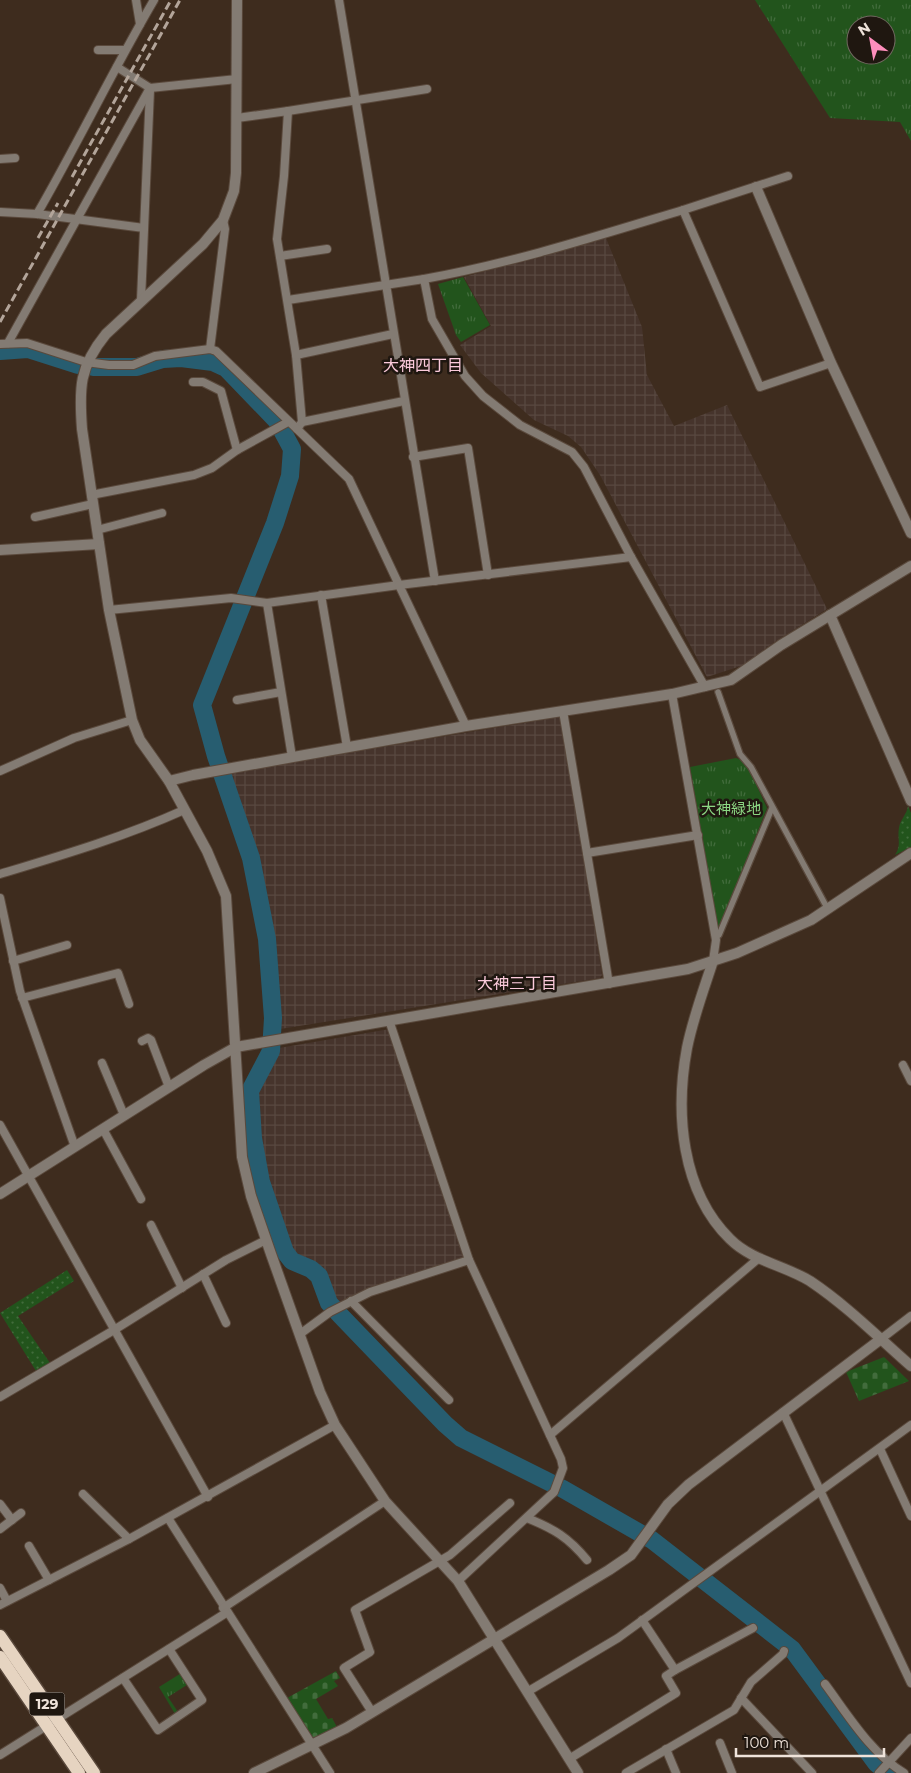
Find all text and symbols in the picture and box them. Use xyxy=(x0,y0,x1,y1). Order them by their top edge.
north arrow xyxy=(846,15,896,65)
text: N xyxy=(855,18,874,40)
district label: 大神四丁目 xyxy=(383,356,463,375)
park label: 大神緑地 xyxy=(701,799,761,818)
district label: 大神三丁目 xyxy=(477,974,557,993)
road number: 129 xyxy=(30,1692,64,1716)
scale bar xyxy=(736,1726,884,1758)
text: 100 m xyxy=(744,1733,789,1752)

